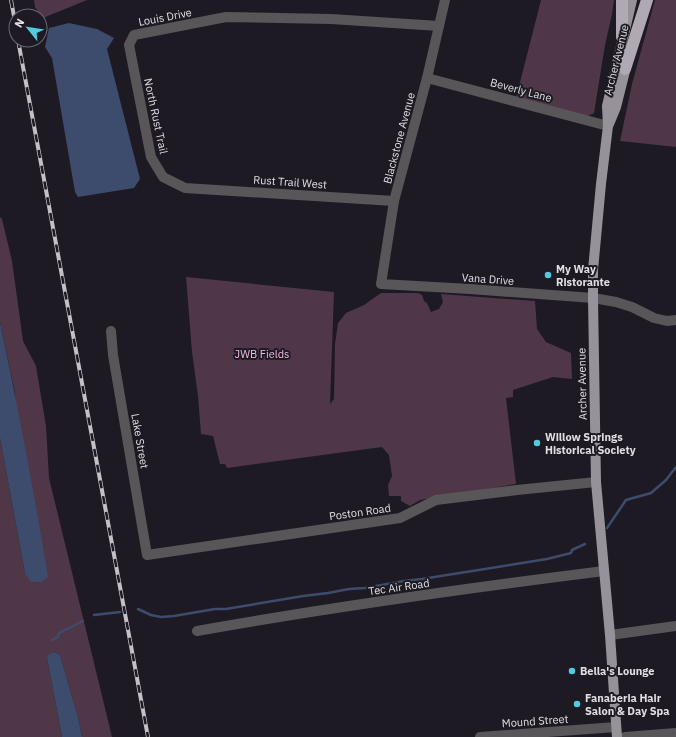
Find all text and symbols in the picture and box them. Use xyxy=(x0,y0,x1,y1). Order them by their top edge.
street label: Louis Drive xyxy=(137,5,193,29)
north arrow xyxy=(8,8,48,48)
text: N xyxy=(11,16,27,30)
street label: Archer Avenue xyxy=(600,23,632,97)
street label: Beverly Lane xyxy=(489,75,553,105)
street label: North Rust Trail xyxy=(141,77,171,155)
street label: Blackstone Avenue xyxy=(380,91,418,185)
street label: Rust Trail West xyxy=(253,172,327,192)
place label: My Way Ristorante xyxy=(556,262,610,289)
street label: Vana Drive xyxy=(461,270,515,288)
marker: My Way Ristorante xyxy=(543,270,553,280)
park label: JWB Fields xyxy=(235,347,289,361)
street label: Archer Avenue xyxy=(574,348,590,420)
street label: Lake Street xyxy=(128,412,152,470)
place label: Willow Springs Historical Society xyxy=(545,430,636,457)
marker: Willow Springs Historical Society xyxy=(532,438,542,448)
street label: Poston Road xyxy=(328,501,392,523)
street label: Tec Air Road xyxy=(368,576,430,598)
place label: Bella's Lounge xyxy=(580,664,655,678)
marker: Bella's Lounge xyxy=(567,666,577,676)
place label: Fanaberia Hair Salon & Day Spa xyxy=(585,691,669,718)
marker: Fanaberia Hair Salon & Day Spa xyxy=(572,699,582,709)
street label: Mound Street xyxy=(501,712,569,730)

